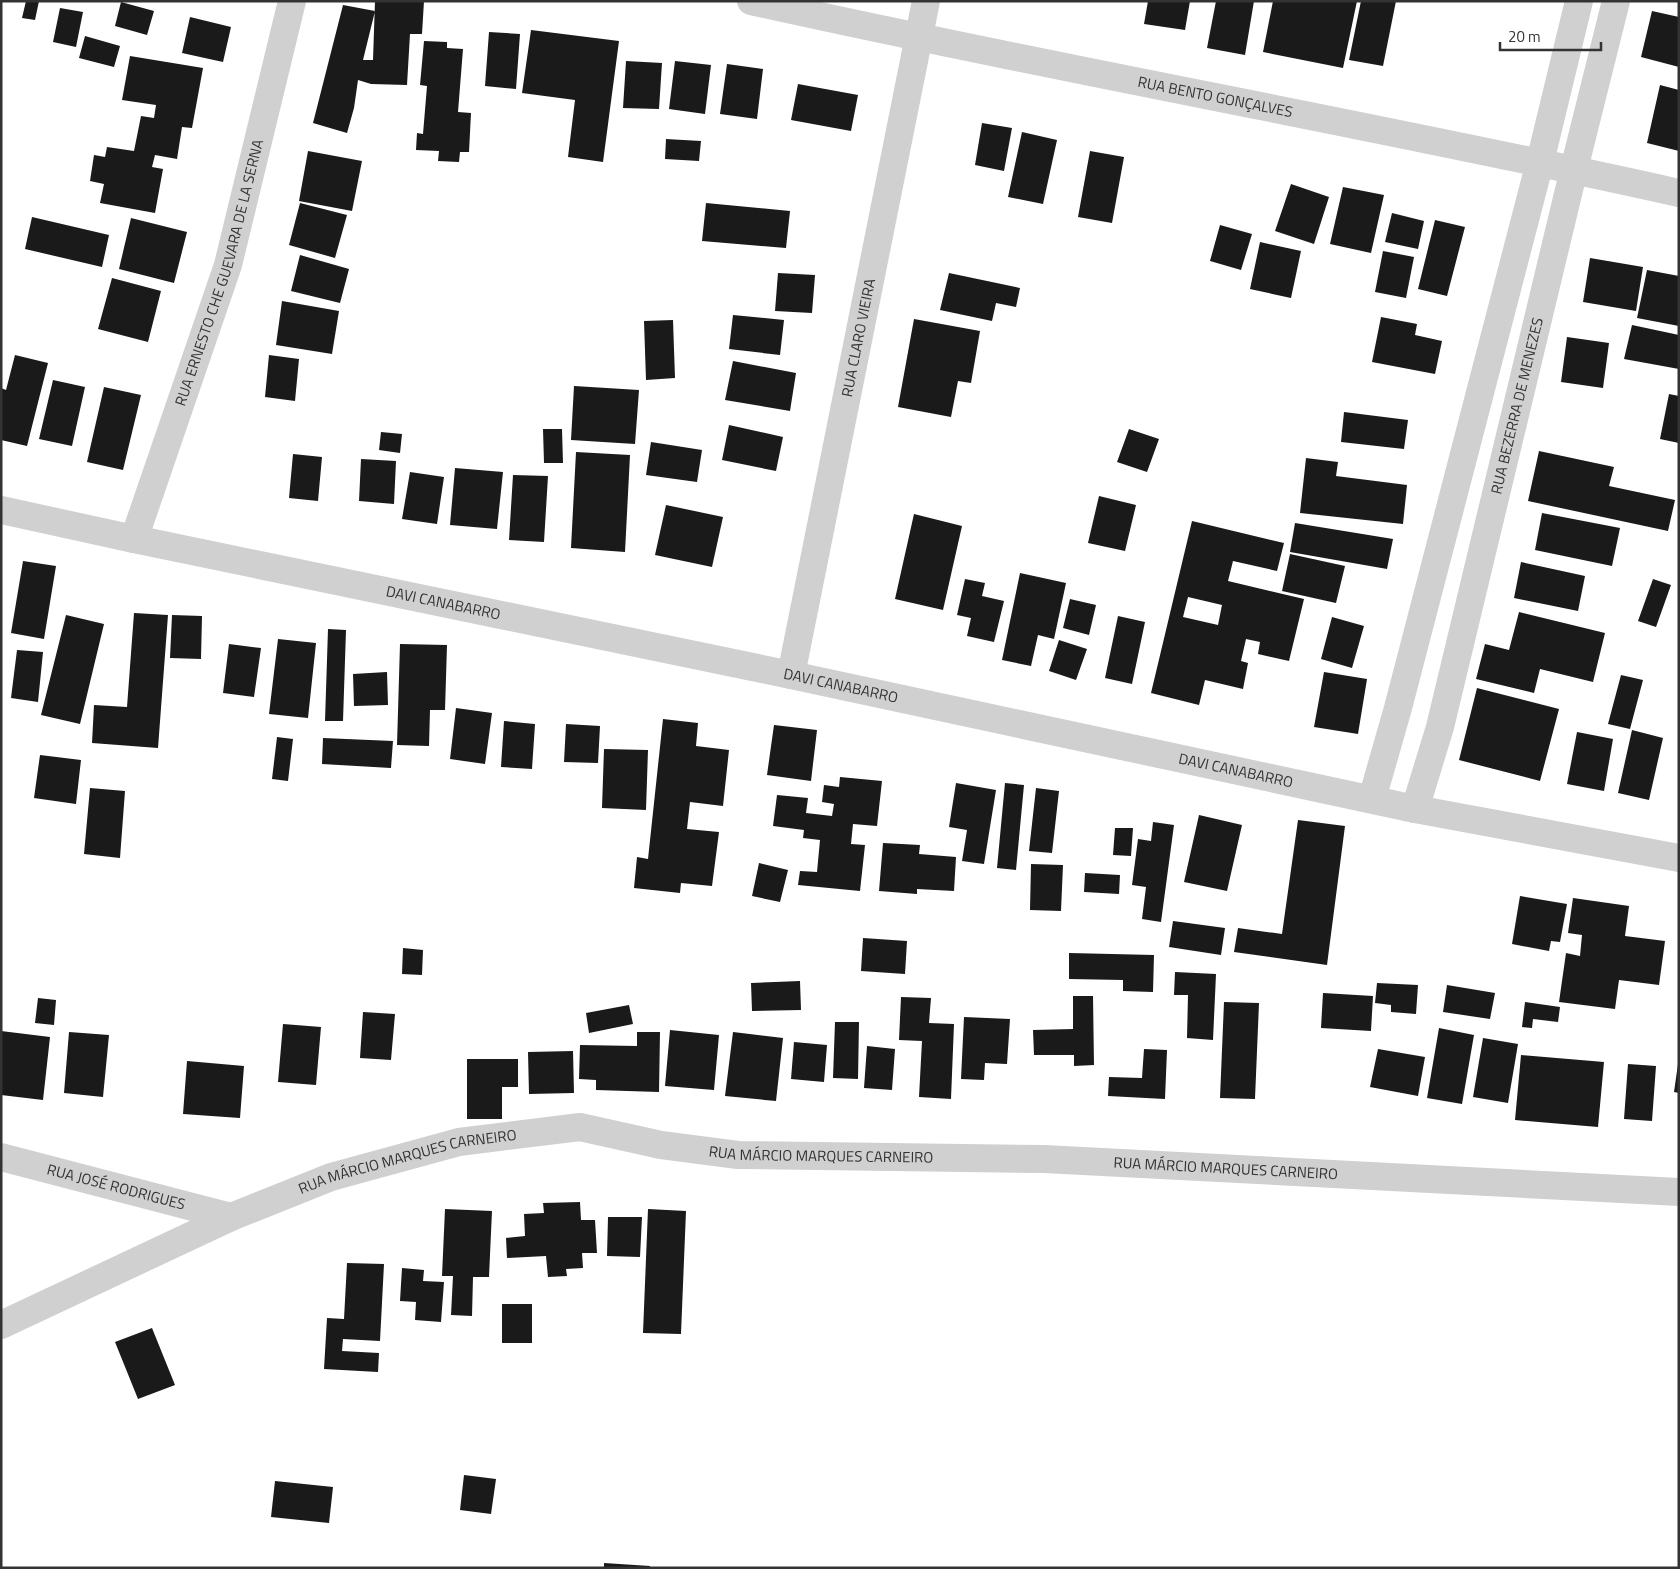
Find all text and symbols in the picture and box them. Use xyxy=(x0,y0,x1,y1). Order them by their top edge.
scale bar xyxy=(1500,20,1601,52)
text: 20 m xyxy=(1508,25,1541,48)
street label: RUA BENTO GONÇALVES xyxy=(1136,70,1295,123)
street label: RUA ERNESTO CHE GUEVARA DE LA SERNA xyxy=(169,137,269,409)
street label: RUA CLARO VIEIRA xyxy=(835,276,881,399)
street label: RUA BEZERRA DE MENEZES xyxy=(1484,315,1549,496)
street label: DAVI CANABARRO xyxy=(384,579,503,626)
street label: DAVI CANABARRO xyxy=(782,662,900,709)
street label: DAVI CANABARRO xyxy=(1177,747,1295,794)
street label: RUA MÁRCIO MARQUES CARNEIRO xyxy=(295,1123,518,1200)
street label: RUA MÁRCIO MARQUES CARNEIRO xyxy=(707,1139,934,1169)
street label: RUA MÁRCIO MARQUES CARNEIRO xyxy=(1113,1151,1339,1185)
street label: RUA JOSÉ RODRIGUES xyxy=(45,1157,188,1216)

